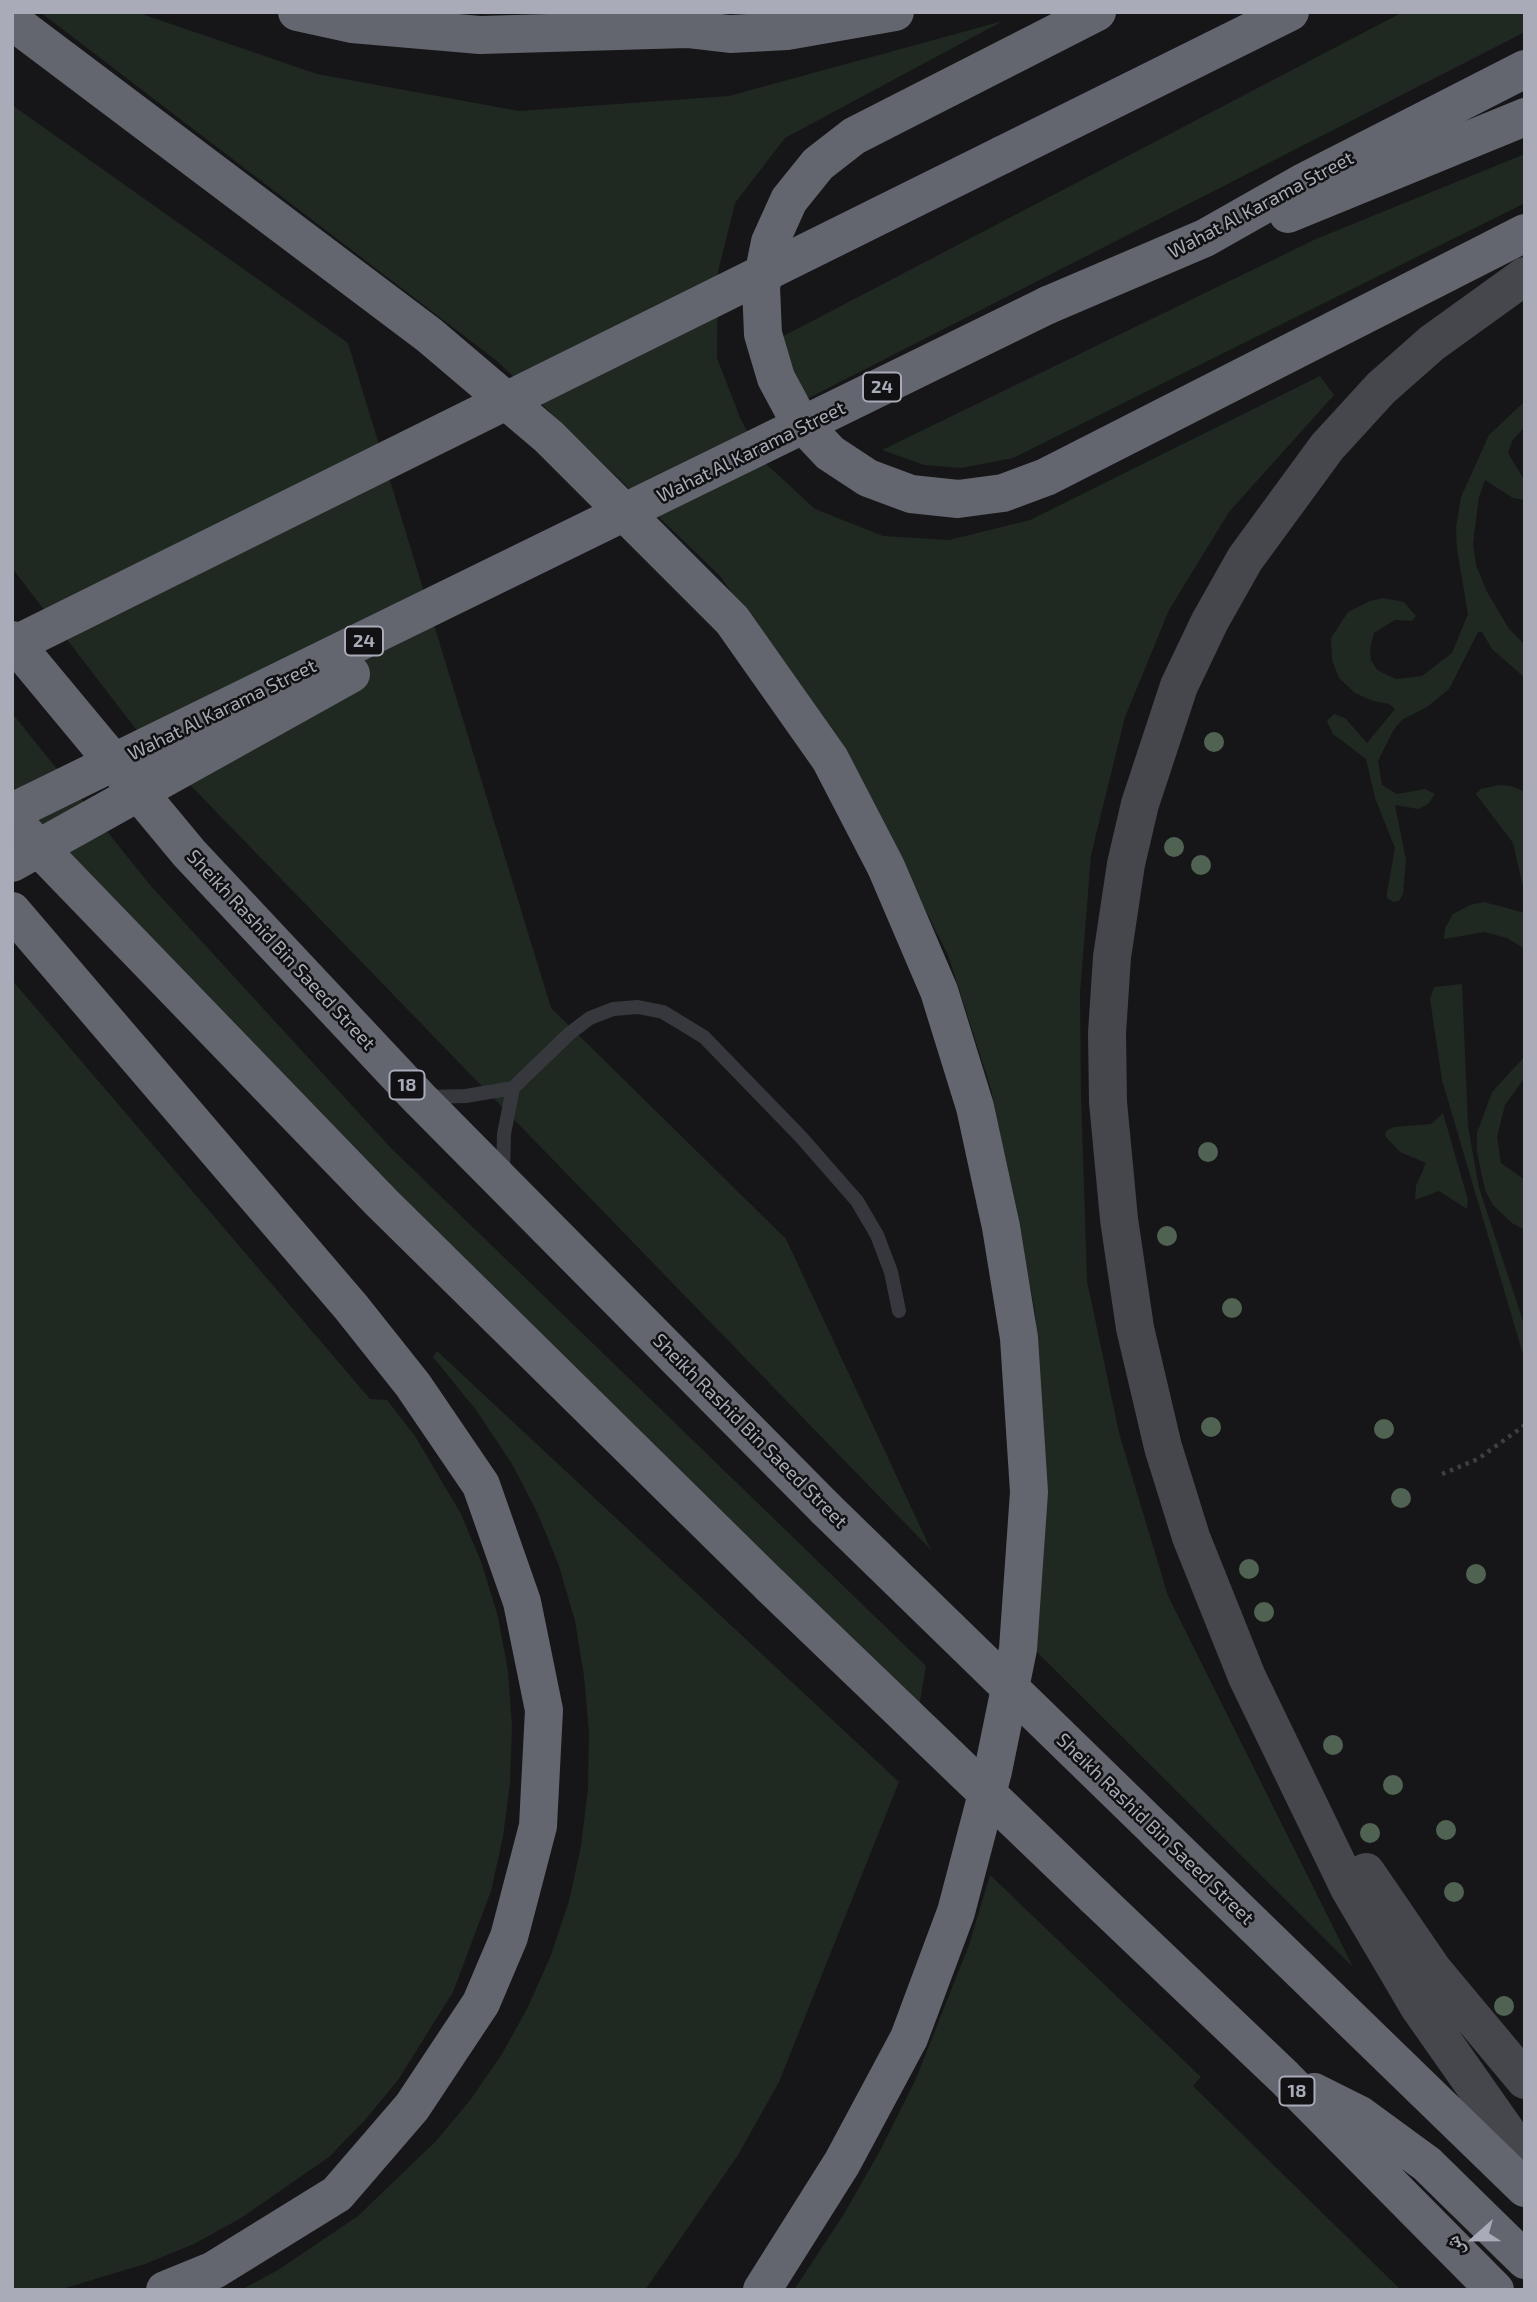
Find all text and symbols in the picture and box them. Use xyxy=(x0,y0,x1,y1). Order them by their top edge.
street label: Wahat Al Karama Street xyxy=(1164,146,1358,264)
road number: 24 xyxy=(863,372,901,402)
street label: Wahat Al Karama Street xyxy=(653,396,849,508)
road number: 24 xyxy=(345,626,383,656)
street label: Wahat Al Karama Street xyxy=(124,654,320,766)
street label: Sheikh Rashid Bin Saeed Street xyxy=(182,845,380,1055)
road number: 18 xyxy=(390,1070,424,1100)
street label: Sheikh Rashid Bin Saeed Street xyxy=(648,1329,852,1533)
street label: Sheikh Rashid Bin Saeed Street xyxy=(1052,1729,1258,1929)
road number: 18 xyxy=(1280,2076,1314,2106)
north arrow xyxy=(1439,2204,1509,2274)
text: ش xyxy=(1440,2233,1468,2260)

